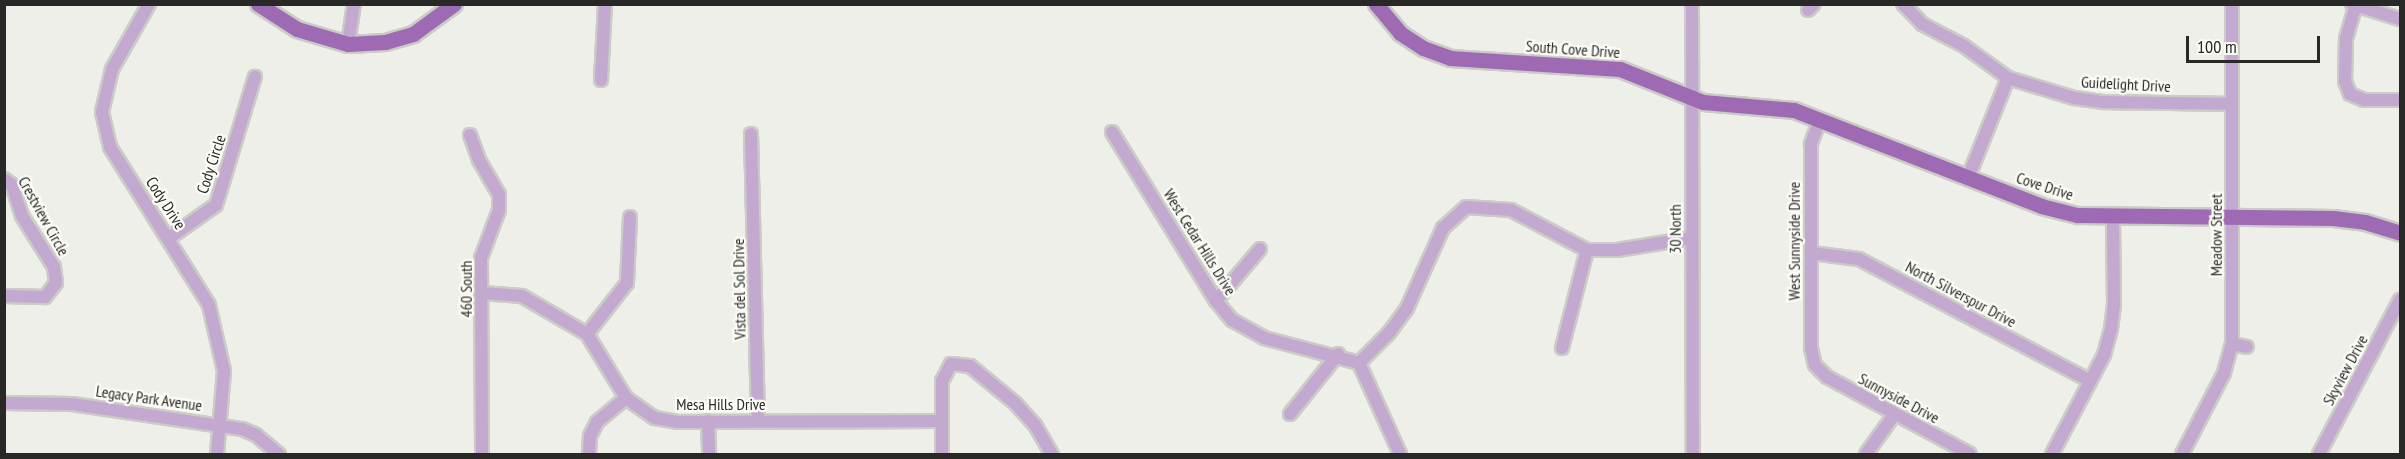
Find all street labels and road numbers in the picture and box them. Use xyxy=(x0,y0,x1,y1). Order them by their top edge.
street label: South Cove Drive xyxy=(1525,36,1621,62)
street label: Guidelight Drive xyxy=(2081,72,2171,96)
street label: Cody Circle xyxy=(192,132,230,196)
street label: Cove Drive xyxy=(2014,168,2076,204)
street label: Crestview Circle xyxy=(14,173,74,259)
street label: Cody Drive xyxy=(142,173,190,233)
street label: West Sunnyside Drive xyxy=(1784,182,1804,300)
street label: West Cedar Hills Drive xyxy=(1160,185,1240,299)
street label: Meadow Street xyxy=(2206,194,2226,276)
street label: 30 North xyxy=(1665,204,1685,254)
street label: Vista del Sol Drive xyxy=(729,238,749,340)
street label: North Silverspur Drive xyxy=(1902,257,2020,331)
street label: 460 South xyxy=(456,260,476,318)
street label: Skyview Drive xyxy=(2318,331,2372,409)
street label: Sunnyside Drive xyxy=(1855,369,1943,427)
street label: Legacy Park Avenue xyxy=(94,381,204,415)
street label: Mesa Hills Drive xyxy=(676,394,766,414)

